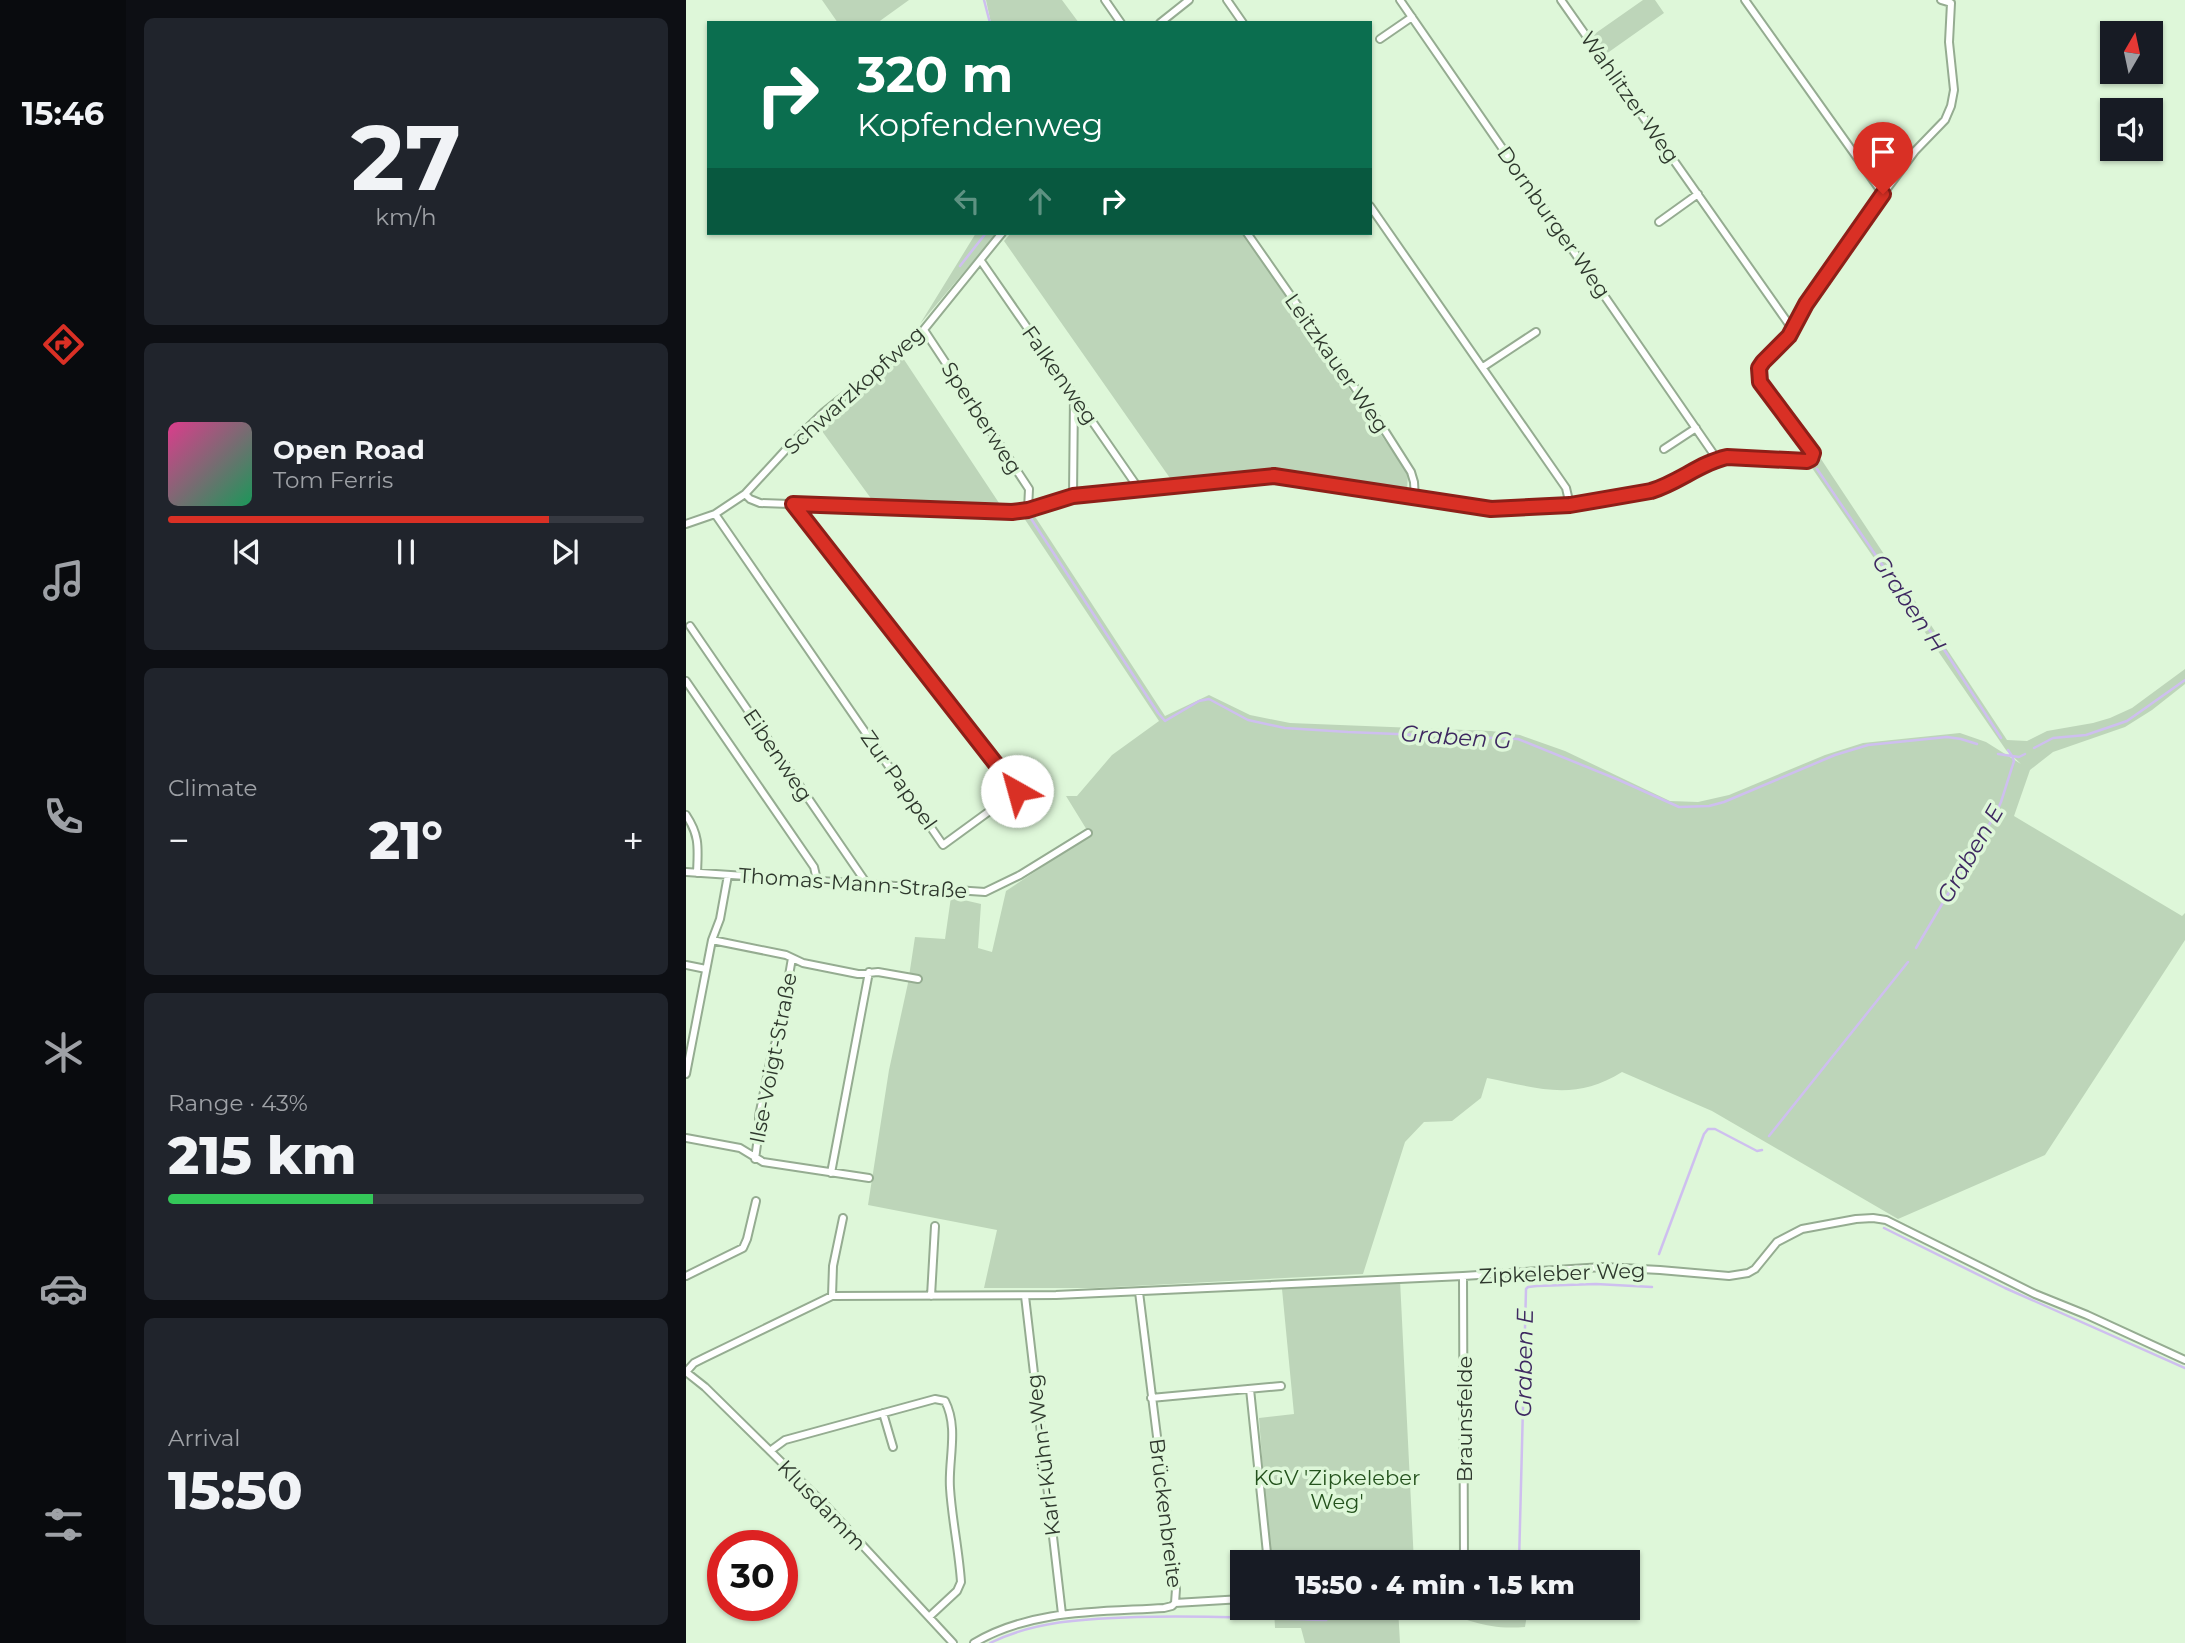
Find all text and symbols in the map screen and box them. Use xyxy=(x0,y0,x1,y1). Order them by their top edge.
north arrow xyxy=(2100,21,2163,84)
map controls xyxy=(2100,21,2163,161)
street label: Wahlitzer Weg xyxy=(1575,26,1685,168)
text: 320 m xyxy=(857,45,1013,104)
icon: right xyxy=(742,49,833,140)
text: 15:46 xyxy=(22,94,104,133)
button: sound xyxy=(2100,98,2163,161)
text: 27 xyxy=(351,102,461,213)
text: Kopfendenweg xyxy=(857,105,1104,144)
pin xyxy=(1853,122,1913,194)
icon: arrive xyxy=(1864,133,1902,171)
street label: Dornburger Weg xyxy=(1492,141,1616,303)
icon: left xyxy=(948,182,986,220)
icon: ahead xyxy=(1021,182,1059,220)
icon: right xyxy=(1094,182,1132,220)
text: km/h xyxy=(375,203,437,231)
street label: Leitzkauer Weg xyxy=(1280,289,1394,437)
icon: directions xyxy=(39,320,88,369)
street label: Schwarzkopfweg xyxy=(779,320,929,460)
street label: Falkenweg xyxy=(1017,321,1103,429)
street label: Sperberweg xyxy=(936,357,1028,479)
text: Open Road xyxy=(273,434,425,466)
text: Tom Ferris xyxy=(273,466,393,494)
icon: previous xyxy=(228,533,266,571)
icon: pause xyxy=(387,533,425,571)
icon: next xyxy=(546,533,584,571)
water label: Graben H xyxy=(1866,549,1952,658)
icon: music xyxy=(39,556,88,605)
street label: Eibenweg xyxy=(738,704,818,806)
water label: Graben G xyxy=(1400,719,1513,755)
street label: Zur Pappel xyxy=(856,726,942,834)
position arrow xyxy=(980,754,1054,828)
text: Climate xyxy=(168,774,257,802)
icon: phone xyxy=(39,792,88,841)
water label: Graben E xyxy=(1931,799,2010,908)
text: 21° xyxy=(369,809,443,872)
text: − xyxy=(168,817,190,864)
text: + xyxy=(622,817,644,864)
street label: Thomas-Mann-Straße xyxy=(738,863,968,903)
street label: Ilse-Voigt-Straße xyxy=(744,970,802,1146)
icon: climate xyxy=(39,1028,88,1077)
text: Range · 43% xyxy=(168,1089,308,1117)
text: 215 km xyxy=(168,1124,356,1187)
street label: Zipkeleber Weg xyxy=(1478,1258,1646,1288)
icon: car xyxy=(39,1264,88,1313)
water label: Graben E xyxy=(1509,1308,1539,1418)
street label: Braunsfelde xyxy=(1452,1356,1477,1482)
street label: Karl-Kühn-Weg xyxy=(1021,1373,1065,1537)
text: Arrival xyxy=(168,1424,241,1452)
street label: Brückenbreite xyxy=(1144,1437,1188,1589)
street label: Klusdamm xyxy=(773,1455,871,1555)
text: 15:50 xyxy=(168,1459,303,1522)
park label: KGV 'Zipkeleber Weg' xyxy=(1254,1465,1420,1514)
icon: filters xyxy=(39,1500,88,1549)
speed limit sign: 30 xyxy=(707,1530,798,1621)
text: 15:50 · 4 min · 1.5 km xyxy=(1295,1569,1575,1601)

